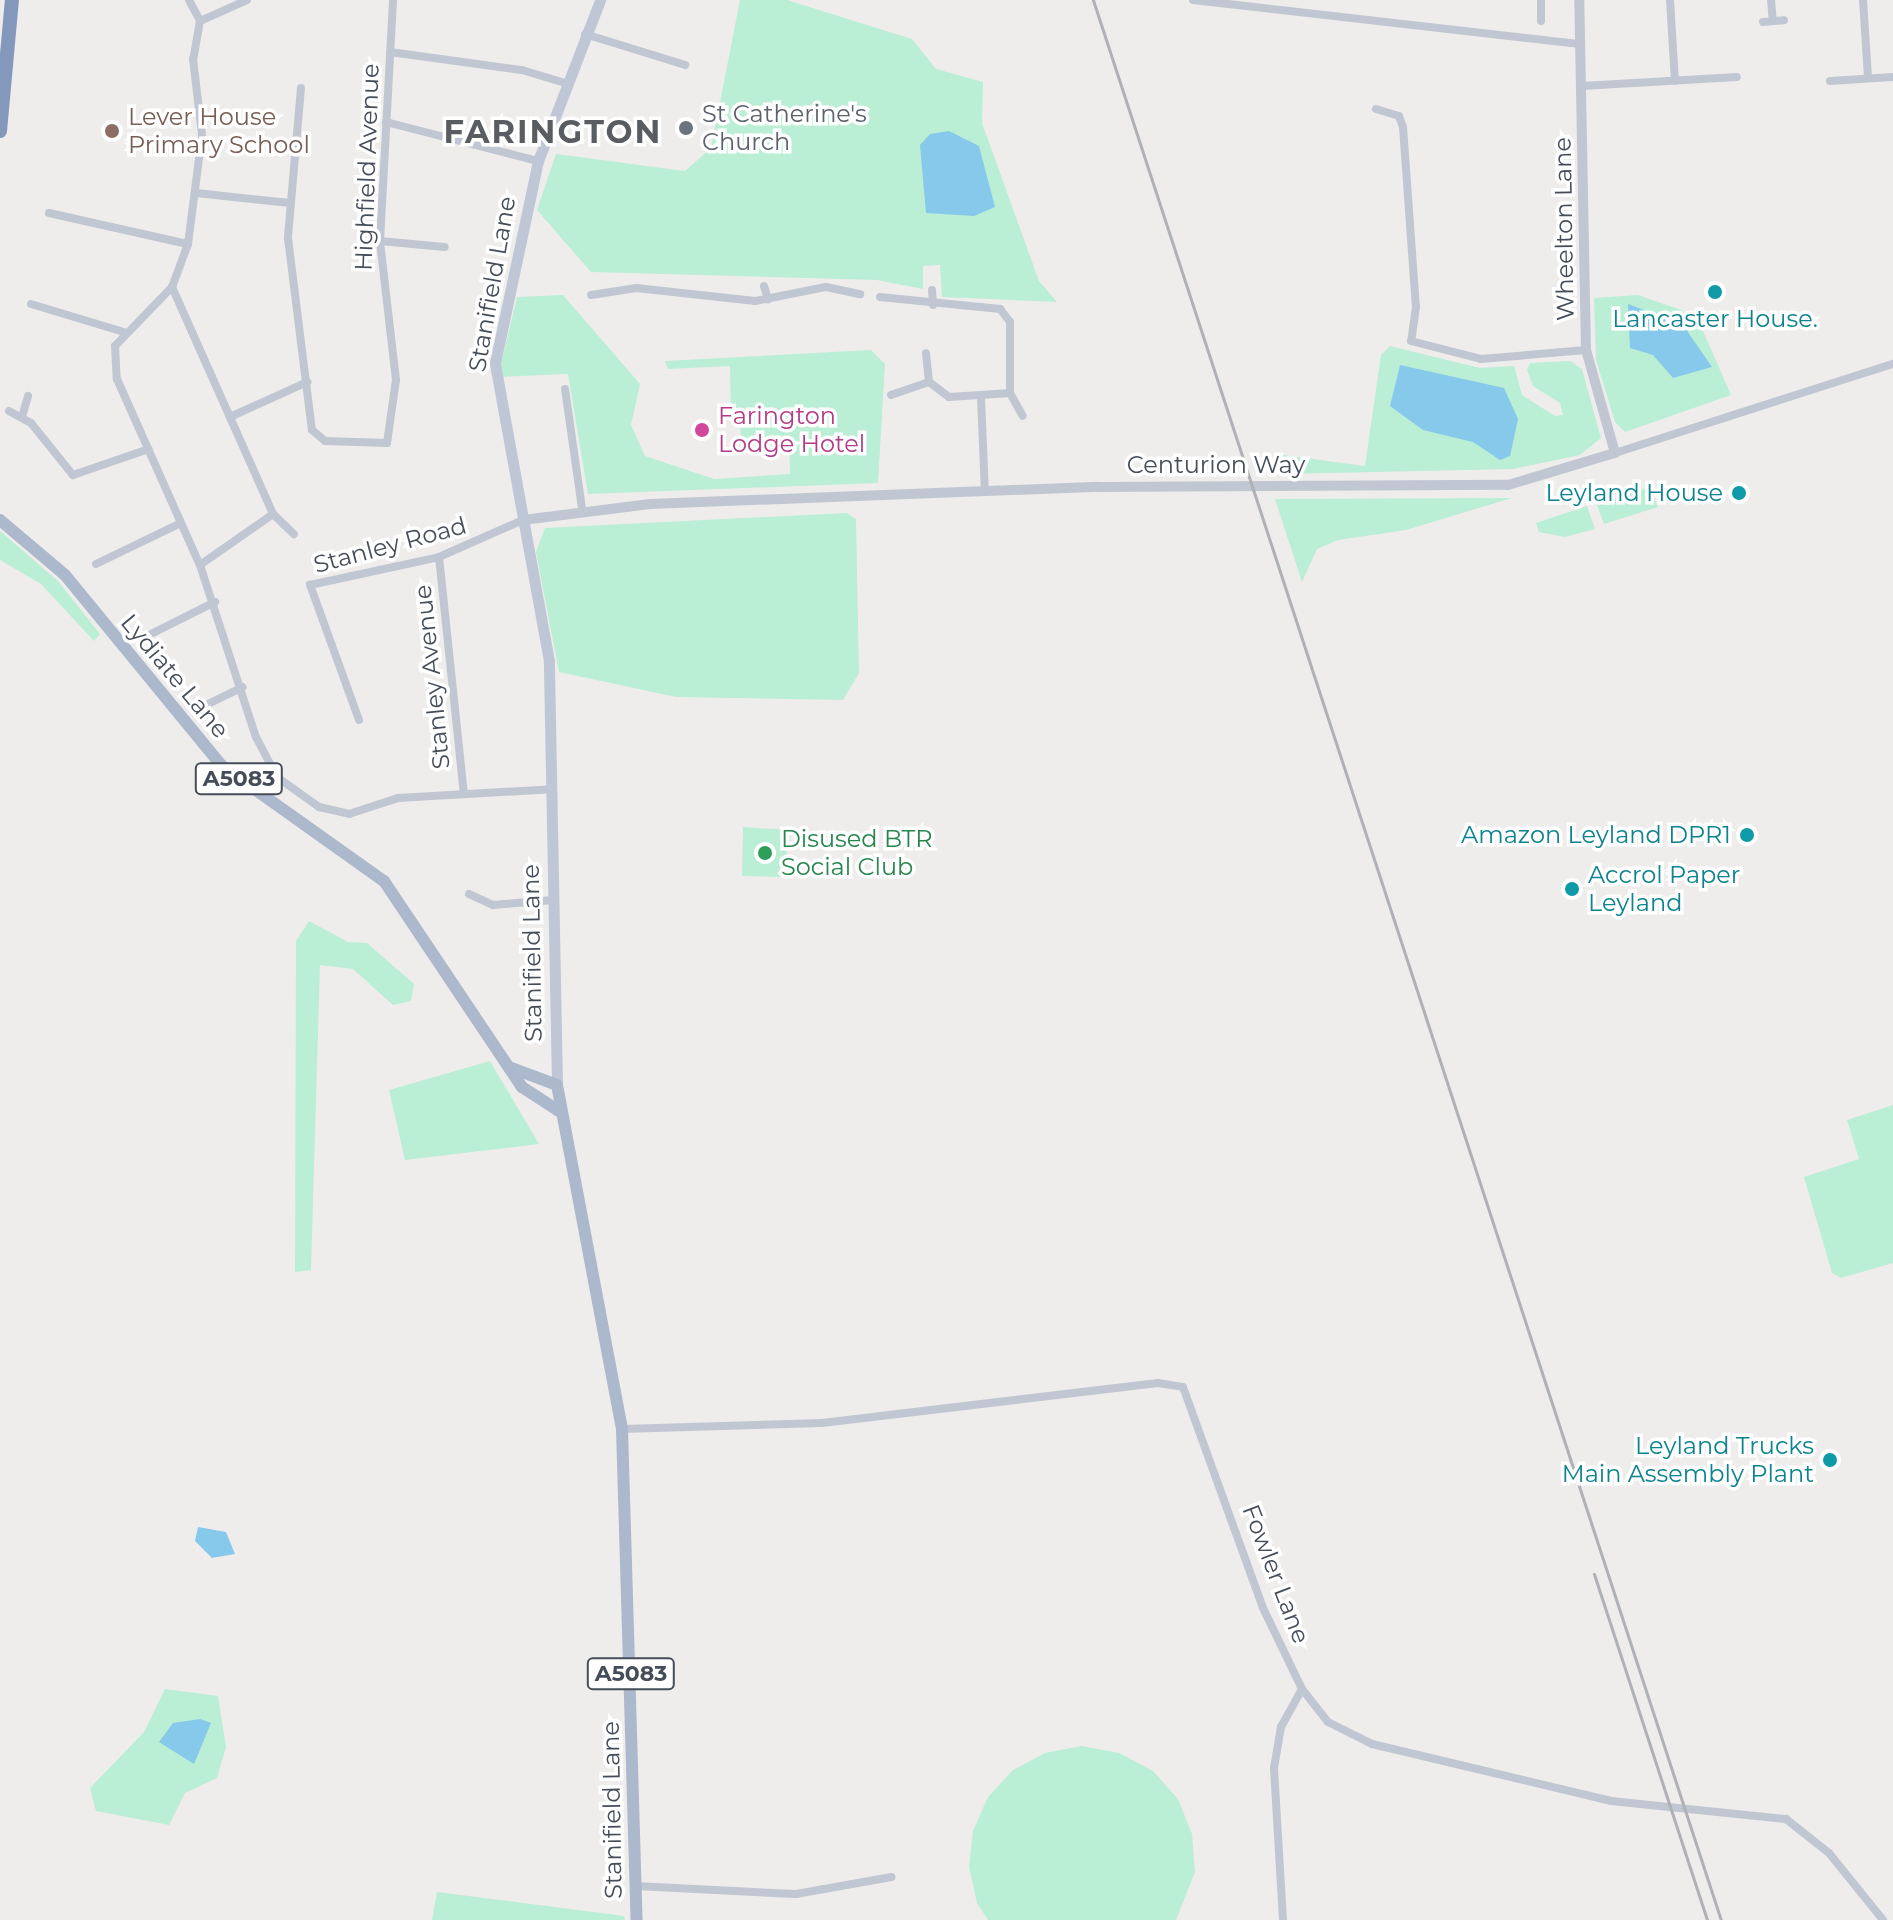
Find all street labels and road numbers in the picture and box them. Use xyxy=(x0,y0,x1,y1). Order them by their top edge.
street label: Highfield Avenue xyxy=(349,63,385,271)
street label: Wheelton Lane xyxy=(1548,137,1580,321)
street label: Stanifield Lane xyxy=(462,194,522,374)
street label: Centurion Way xyxy=(1127,451,1305,479)
street label: Stanley Road xyxy=(310,511,470,579)
street label: Stanley Avenue xyxy=(408,583,456,771)
street label: Lydiate Lane xyxy=(115,608,235,744)
road number: A5083 xyxy=(193,761,285,797)
street label: Stanifield Lane xyxy=(516,864,548,1042)
street label: Fowler Lane xyxy=(1236,1500,1316,1648)
road number: A5083 xyxy=(585,1656,677,1692)
street label: Stanifield Lane xyxy=(596,1721,628,1899)

